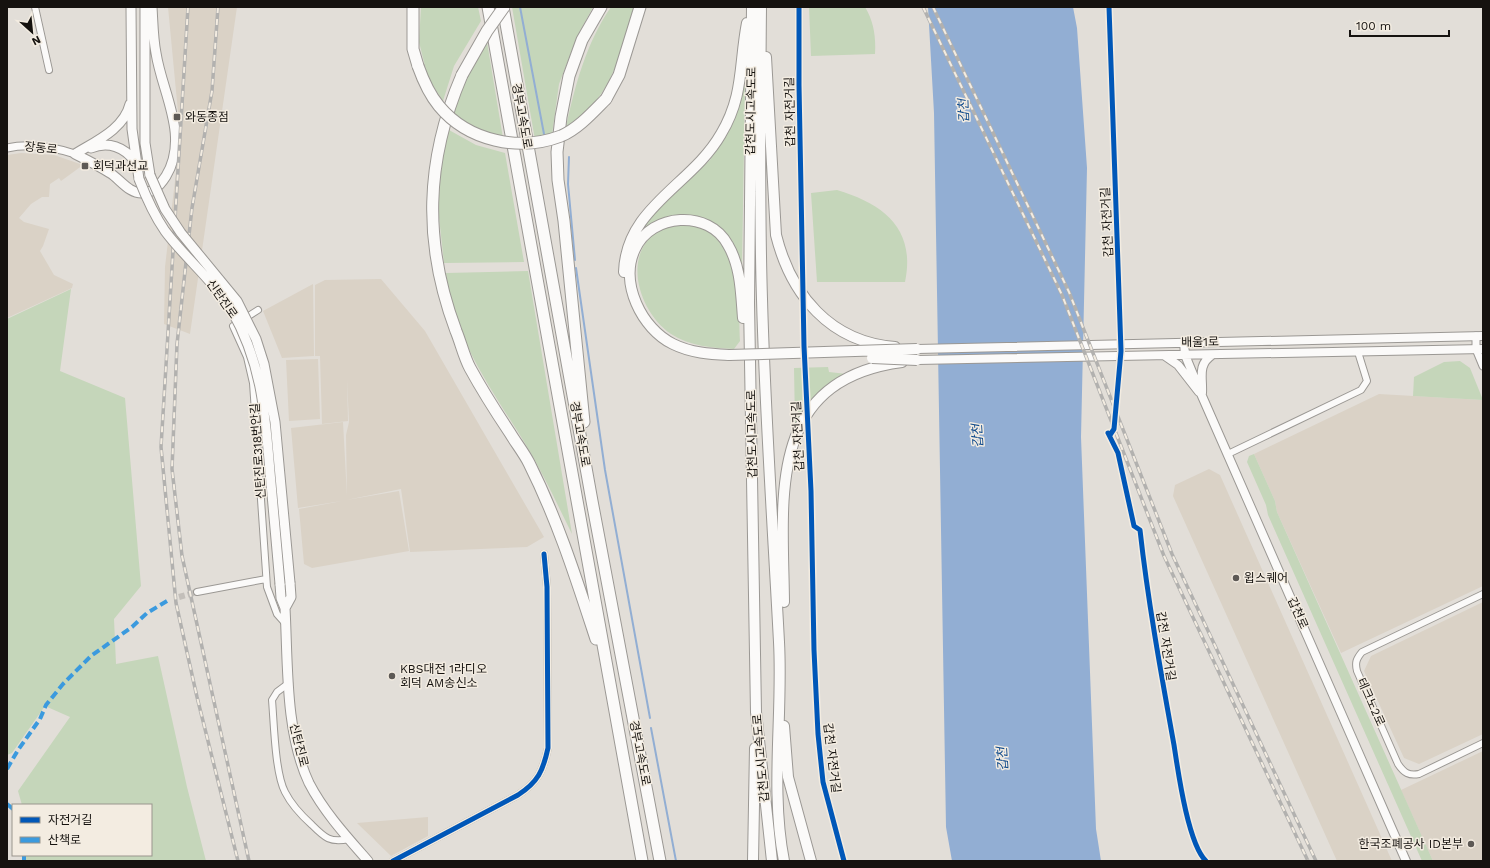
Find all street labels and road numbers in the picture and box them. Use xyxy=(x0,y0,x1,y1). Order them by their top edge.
street label: 갑천도시고속도로 xyxy=(743,67,759,155)
street label: 갑천 자전거길 xyxy=(782,77,798,147)
street label: 경부고속도로 xyxy=(509,82,535,150)
street label: 장동로 xyxy=(24,139,58,157)
street label: 갑천 자전거길 xyxy=(1098,187,1116,257)
street label: 신탄진로 xyxy=(204,277,240,321)
street label: 배울1로 xyxy=(1181,335,1219,349)
street label: 갑천도시고속도로 xyxy=(744,390,760,478)
street label: 경부고속도로 xyxy=(567,400,593,468)
street label: 갑천 자전거길 xyxy=(789,401,807,471)
street label: 신탄진로318번안길 xyxy=(248,402,268,500)
street label: 갑천로 xyxy=(1285,595,1311,631)
street label: 갑천 자전거길 xyxy=(1154,610,1178,682)
street label: 테크노2로 xyxy=(1354,676,1388,728)
street label: 갑천도시고속도로 xyxy=(750,713,772,803)
street label: 경부고속도로 xyxy=(627,719,653,787)
street label: 신탄진로 xyxy=(287,722,311,768)
street label: 갑천 자전거길 xyxy=(821,722,843,794)

